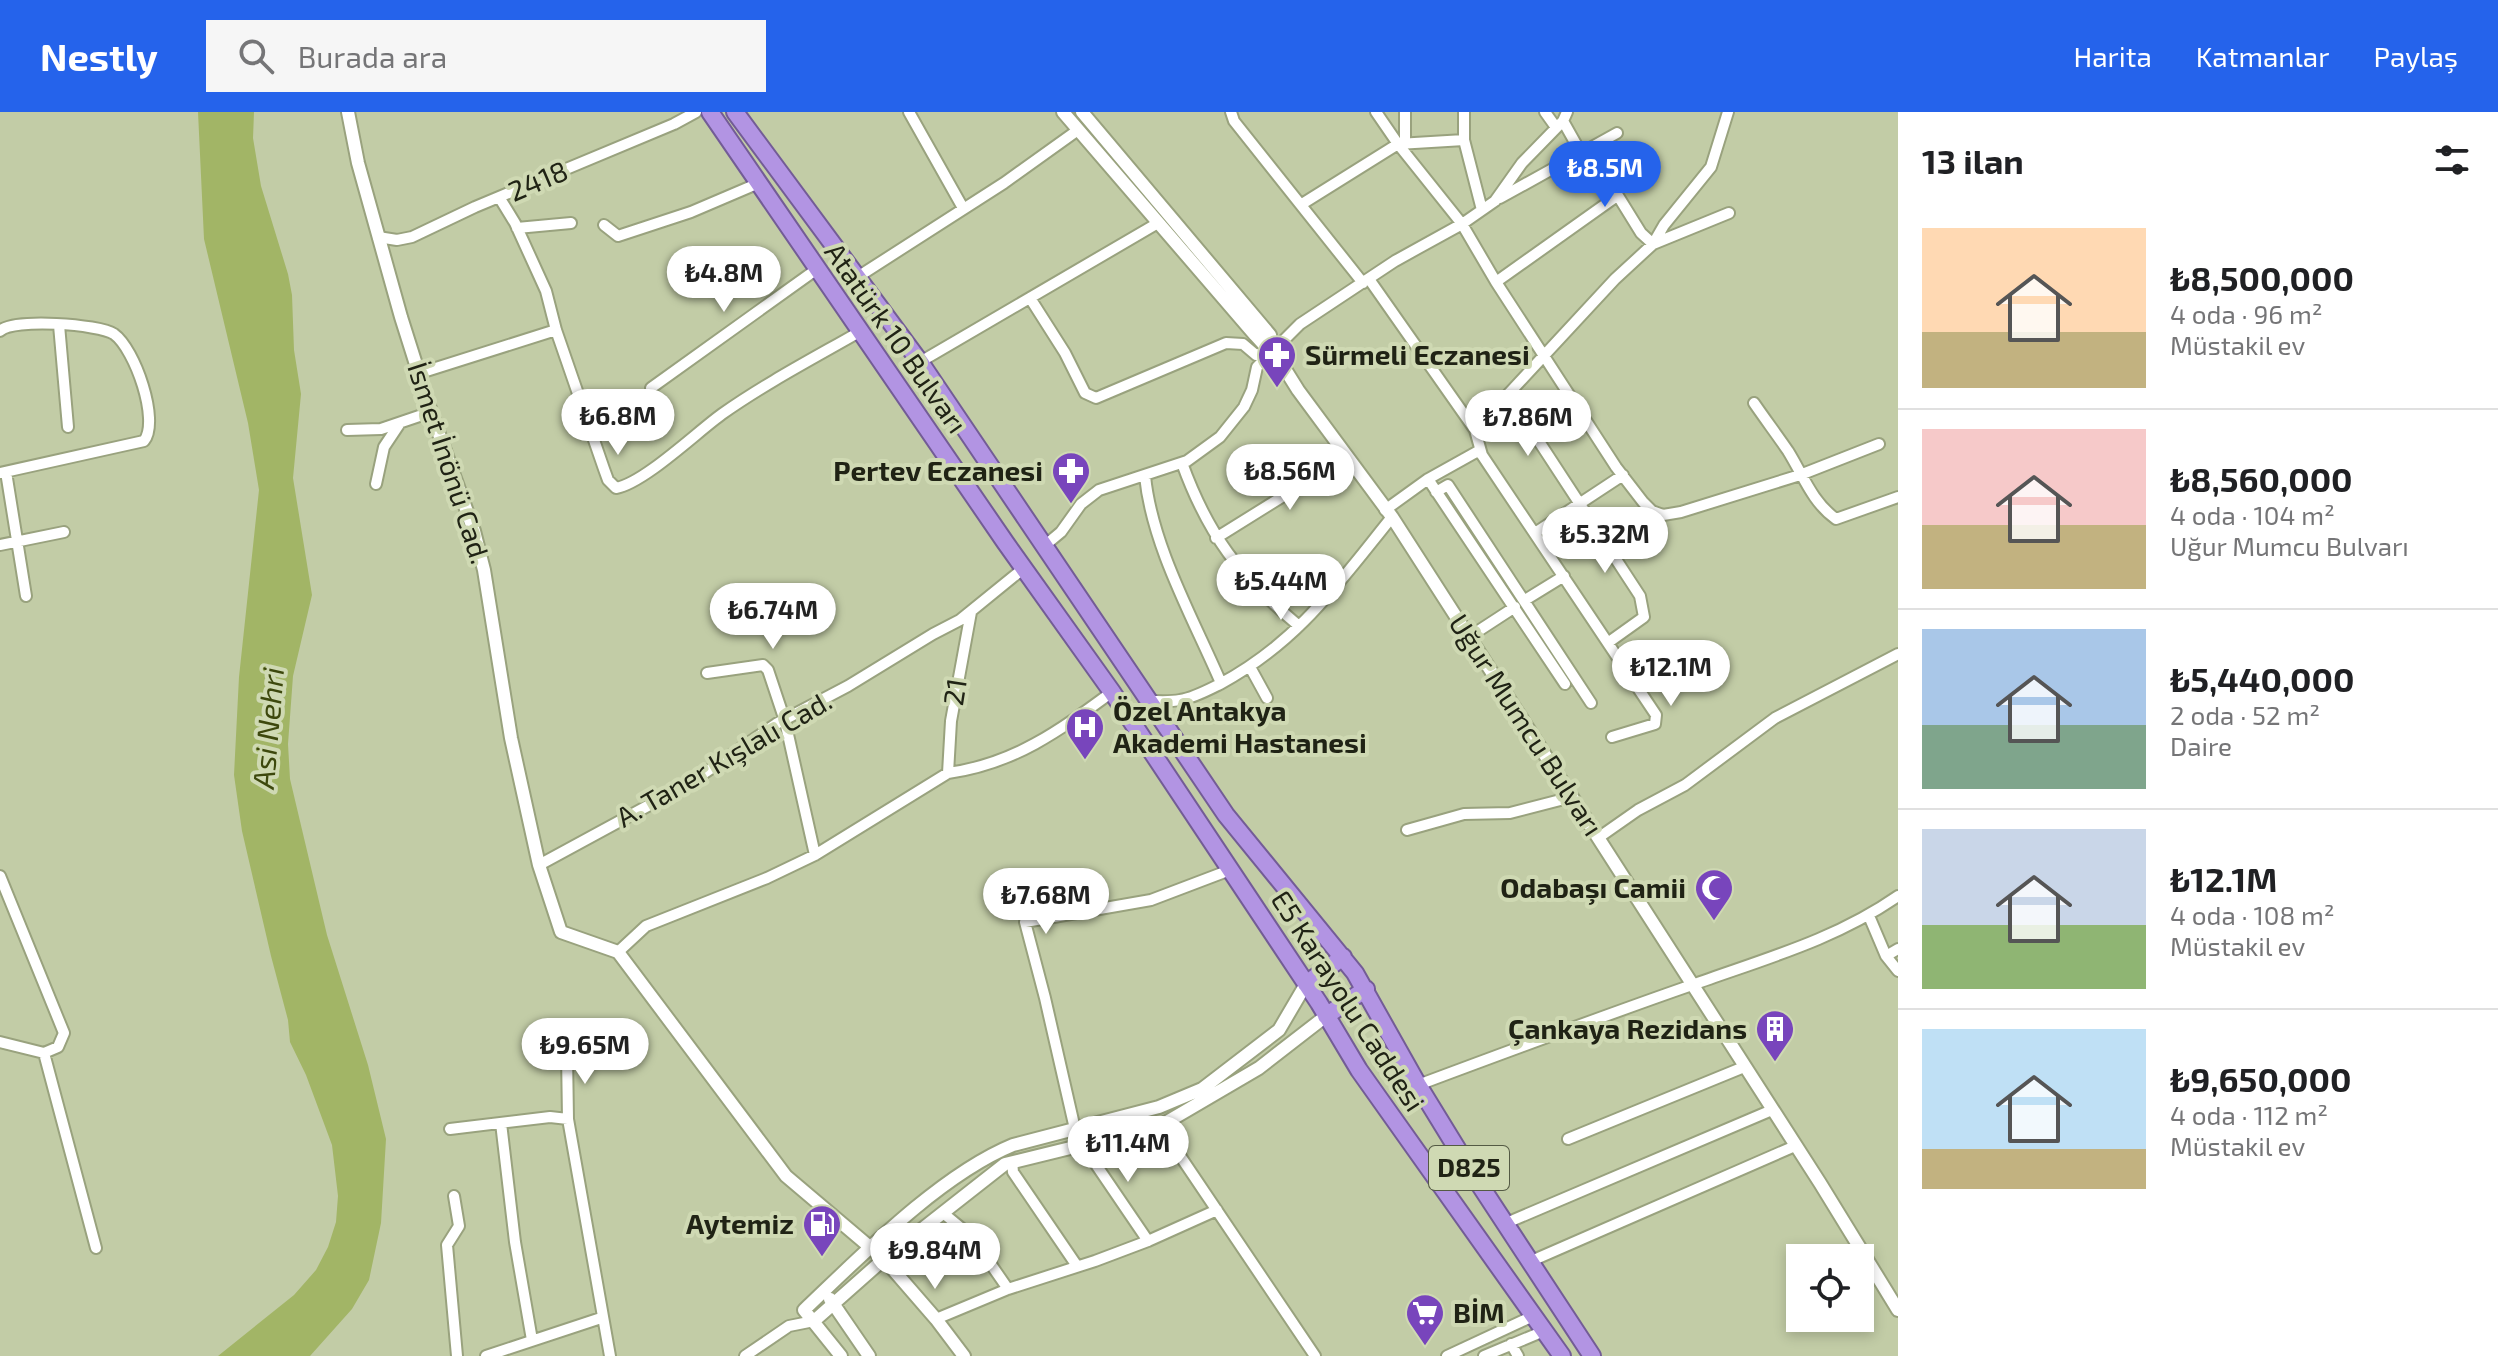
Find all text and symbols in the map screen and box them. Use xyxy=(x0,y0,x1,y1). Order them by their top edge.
search box xyxy=(206,20,766,92)
text: Nestly xyxy=(40,33,158,79)
icon: search xyxy=(234,34,278,78)
text: Burada ara xyxy=(298,38,447,74)
text: Harita xyxy=(2073,39,2152,73)
text: Katmanlar xyxy=(2196,39,2329,73)
text: Paylaş xyxy=(2373,39,2458,73)
icon: filters xyxy=(2430,138,2474,182)
text: 13 ilan xyxy=(1922,140,2024,181)
pin: ₺8.5M xyxy=(1549,141,1661,209)
text: ₺8.5M xyxy=(1567,151,1643,182)
street label: 2418 xyxy=(503,152,572,208)
street label: Atatürk 10 Bulvarı xyxy=(818,236,975,439)
pin: ₺4.8M xyxy=(668,246,780,314)
text: ₺4.8M xyxy=(685,256,763,287)
text: ₺8,500,000 xyxy=(2170,257,2354,298)
icon: home xyxy=(1986,260,2082,356)
text: 4 oda · 96 m² xyxy=(2170,298,2323,329)
text: Müstakil ev xyxy=(2170,329,2305,360)
pharmacy icon: Sürmeli Eczanesi xyxy=(1256,334,1298,389)
place label: Sürmeli Eczanesi xyxy=(1305,337,1530,371)
street label: İsmet İnönü Cad. xyxy=(401,358,499,568)
pin: ₺6.8M xyxy=(562,389,674,457)
pin: ₺7.86M xyxy=(1463,390,1593,458)
text: ₺6.8M xyxy=(579,399,657,430)
text: ₺7.86M xyxy=(1483,400,1573,431)
pin: ₺8.56M xyxy=(1225,444,1355,512)
pharmacy icon: Pertev Eczanesi xyxy=(1050,450,1092,505)
place label: Pertev Eczanesi xyxy=(833,453,1043,487)
text: ₺8.56M xyxy=(1244,454,1336,485)
text: ₺8,560,000 xyxy=(2170,458,2353,499)
icon: home xyxy=(1986,461,2082,557)
text: 4 oda · 104 m² xyxy=(2170,499,2335,530)
pin: ₺5.32M xyxy=(1540,507,1670,575)
text: ₺5.32M xyxy=(1560,517,1650,548)
text: Uğur Mumcu Bulvarı xyxy=(2170,530,2409,561)
pin: ₺5.44M xyxy=(1216,554,1346,622)
text: ₺5.44M xyxy=(1235,564,1328,595)
pin: ₺6.74M xyxy=(708,583,838,651)
text: ₺6.74M xyxy=(728,593,818,624)
street label: Uğur Mumcu Bulvarı xyxy=(1443,607,1611,842)
pin: ₺12.1M xyxy=(1606,640,1736,708)
text: ₺12.1M xyxy=(1630,650,1712,681)
text: ₺5,440,000 xyxy=(2170,658,2354,699)
icon: home xyxy=(1986,661,2082,757)
water label: Asi Nehri xyxy=(244,666,290,791)
street label: 21 xyxy=(935,676,973,708)
street label: A. Taner Kışlalı Cad. xyxy=(610,683,838,835)
place label: Özel Antakya Akademi Hastanesi xyxy=(1113,693,1367,759)
text: 2 oda · 52 m² xyxy=(2170,699,2320,730)
hospital icon: Özel Antakya Akademi Hastanesi xyxy=(1064,706,1106,761)
text: Daire xyxy=(2170,730,2232,761)
text: ₺12.1M xyxy=(2170,858,2277,899)
icon: home xyxy=(1986,861,2082,957)
mosque icon: Odabaşı Camii xyxy=(1693,867,1735,922)
pin: ₺7.68M xyxy=(981,868,1111,936)
place label: Odabaşı Camii xyxy=(1500,870,1686,905)
text: ₺7.68M xyxy=(1001,878,1091,909)
street label: E5 Karayolu Caddesi xyxy=(1265,884,1433,1117)
text: 4 oda · 108 m² xyxy=(2170,899,2335,930)
text: Müstakil ev xyxy=(2170,930,2305,961)
building icon: Çankaya Rezidans xyxy=(1754,1008,1796,1063)
place label: Çankaya Rezidans xyxy=(1508,1011,1747,1046)
pin: ₺9.65M xyxy=(520,1018,650,1086)
text: ₺9.65M xyxy=(540,1028,630,1059)
text: ₺9,650,000 xyxy=(2170,1058,2351,1099)
icon: home xyxy=(1986,1061,2082,1157)
text: 4 oda · 112 m² xyxy=(2170,1099,2328,1130)
pin: ₺11.4M xyxy=(1063,1116,1193,1184)
text: ₺11.4M xyxy=(1086,1126,1170,1157)
text: Müstakil ev xyxy=(2170,1130,2305,1161)
road number: D825 xyxy=(1429,1146,1509,1190)
fuel station icon: Aytemiz xyxy=(801,1203,843,1258)
place label: Aytemiz xyxy=(686,1206,794,1240)
pin: ₺9.84M xyxy=(870,1223,1000,1291)
text: ₺9.84M xyxy=(888,1233,982,1264)
map controls xyxy=(1786,1244,1874,1332)
button: locate xyxy=(1786,1244,1874,1332)
supermarket icon: BİM xyxy=(1404,1292,1446,1347)
place label: BİM xyxy=(1453,1295,1505,1329)

